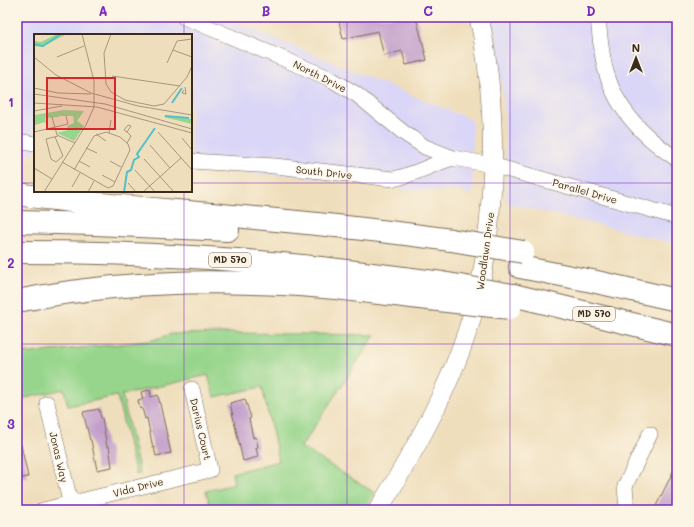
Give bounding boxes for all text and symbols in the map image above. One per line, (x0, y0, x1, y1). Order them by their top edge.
text: A (98, 2, 108, 19)
text: B (262, 2, 271, 19)
text: C (423, 2, 433, 19)
text: D (586, 2, 596, 19)
inset map (34, 34, 192, 192)
north arrow (616, 38, 656, 78)
text: N (632, 40, 640, 55)
street label: North Drive (291, 57, 349, 95)
text: 1 (8, 93, 14, 110)
street label: South Drive (295, 162, 353, 182)
street label: Parallel Drive (551, 175, 619, 207)
street label: Woodlawn Drive (473, 211, 497, 291)
road number: MD 570 (209, 253, 251, 267)
text: 2 (7, 254, 15, 271)
road number: MD 570 (573, 307, 615, 321)
street label: Darius Court (187, 397, 215, 461)
text: 3 (7, 415, 15, 432)
street label: Jonas Way (46, 430, 72, 484)
street label: Vida Drive (111, 474, 165, 500)

